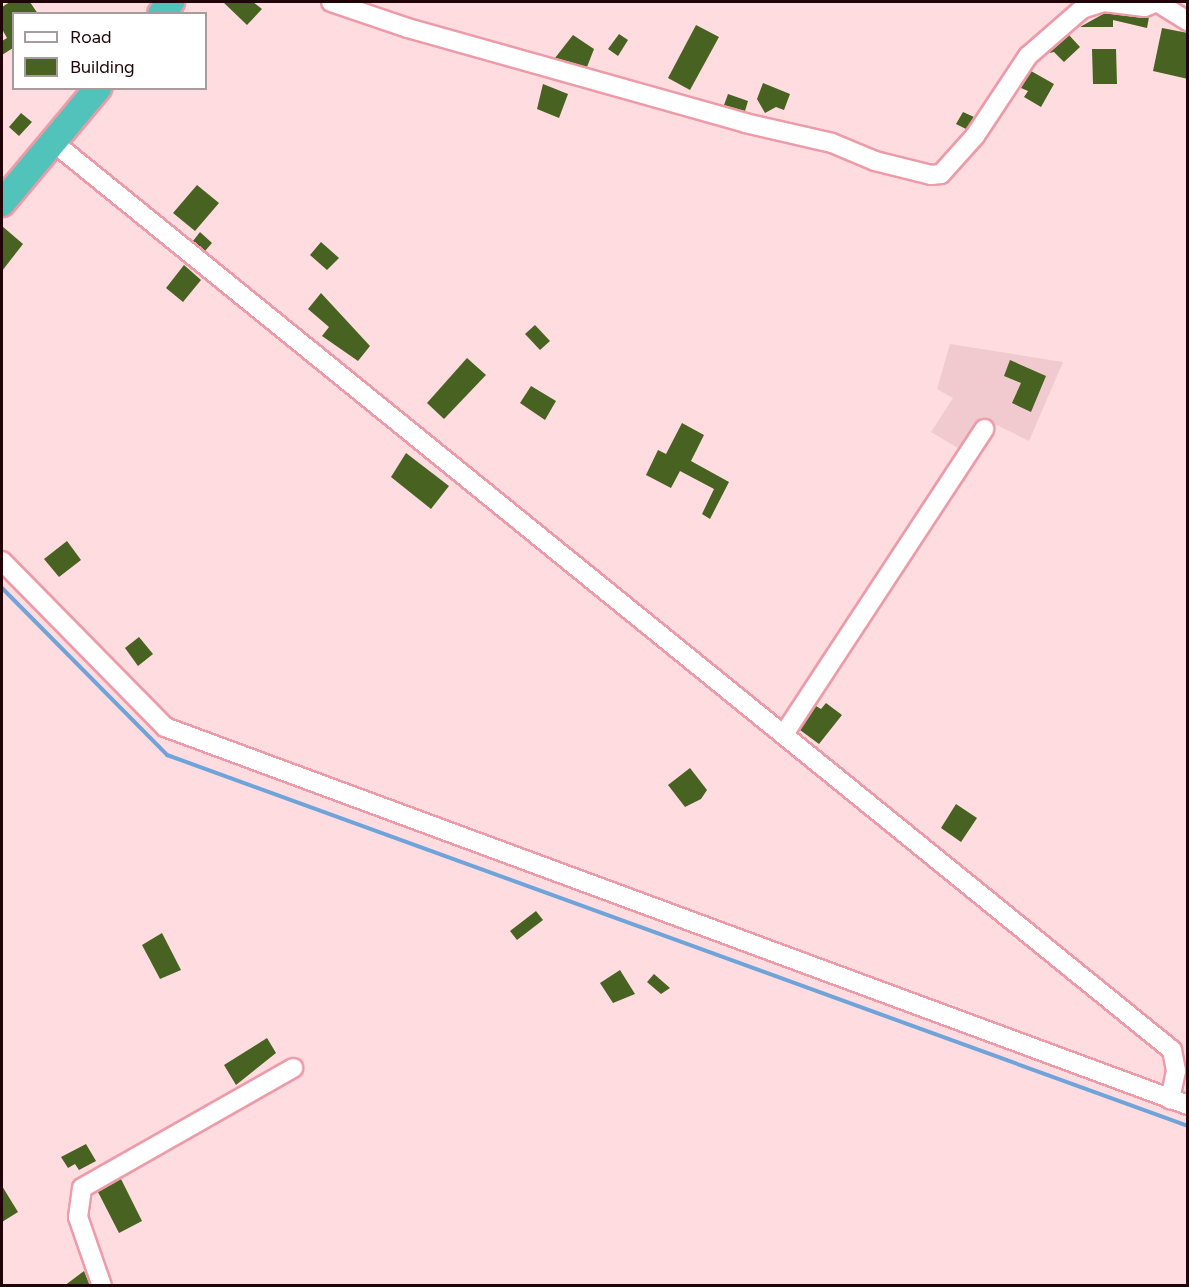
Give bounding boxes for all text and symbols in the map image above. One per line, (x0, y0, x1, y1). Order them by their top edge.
legend (12, 12, 207, 90)
text: Road (70, 26, 111, 48)
text: Building (70, 56, 135, 78)

